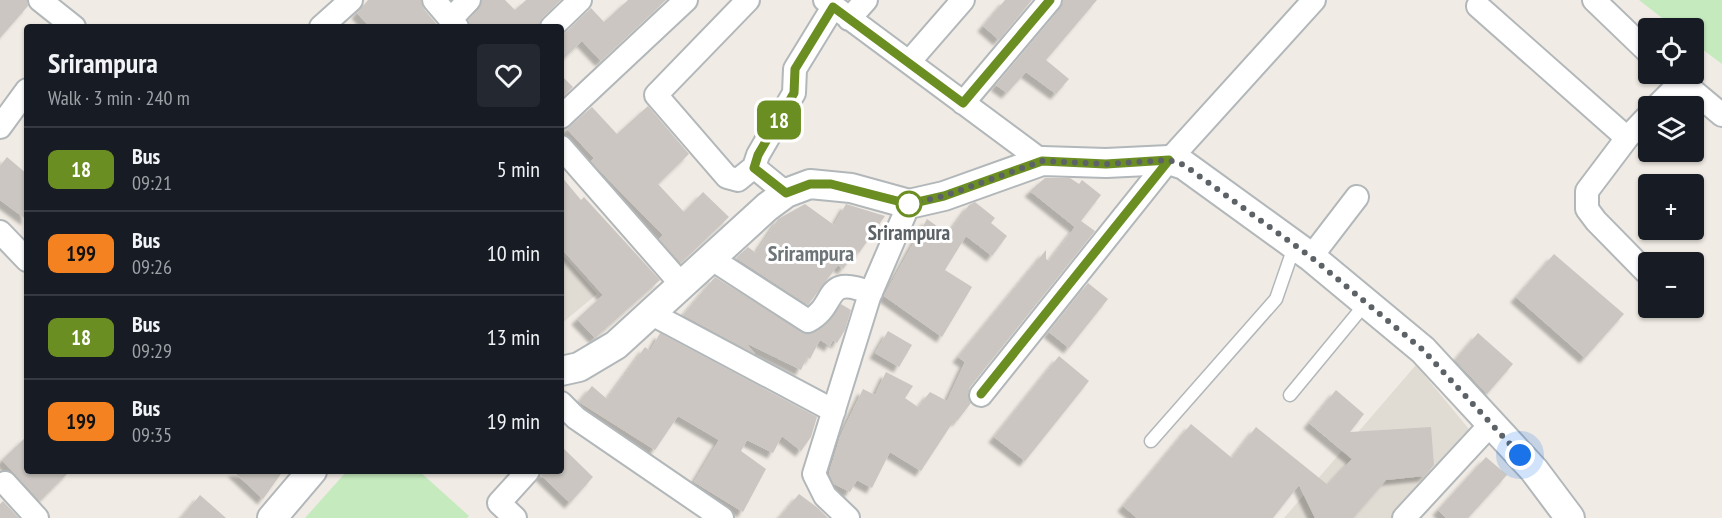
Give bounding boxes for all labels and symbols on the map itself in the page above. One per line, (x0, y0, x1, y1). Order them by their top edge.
line badge: 18 (752, 100, 806, 140)
marker: Srirampura (896, 191, 922, 217)
place label: Srirampura (868, 219, 951, 246)
district label: Srirampura (768, 239, 854, 267)
your location (1505, 440, 1535, 470)

